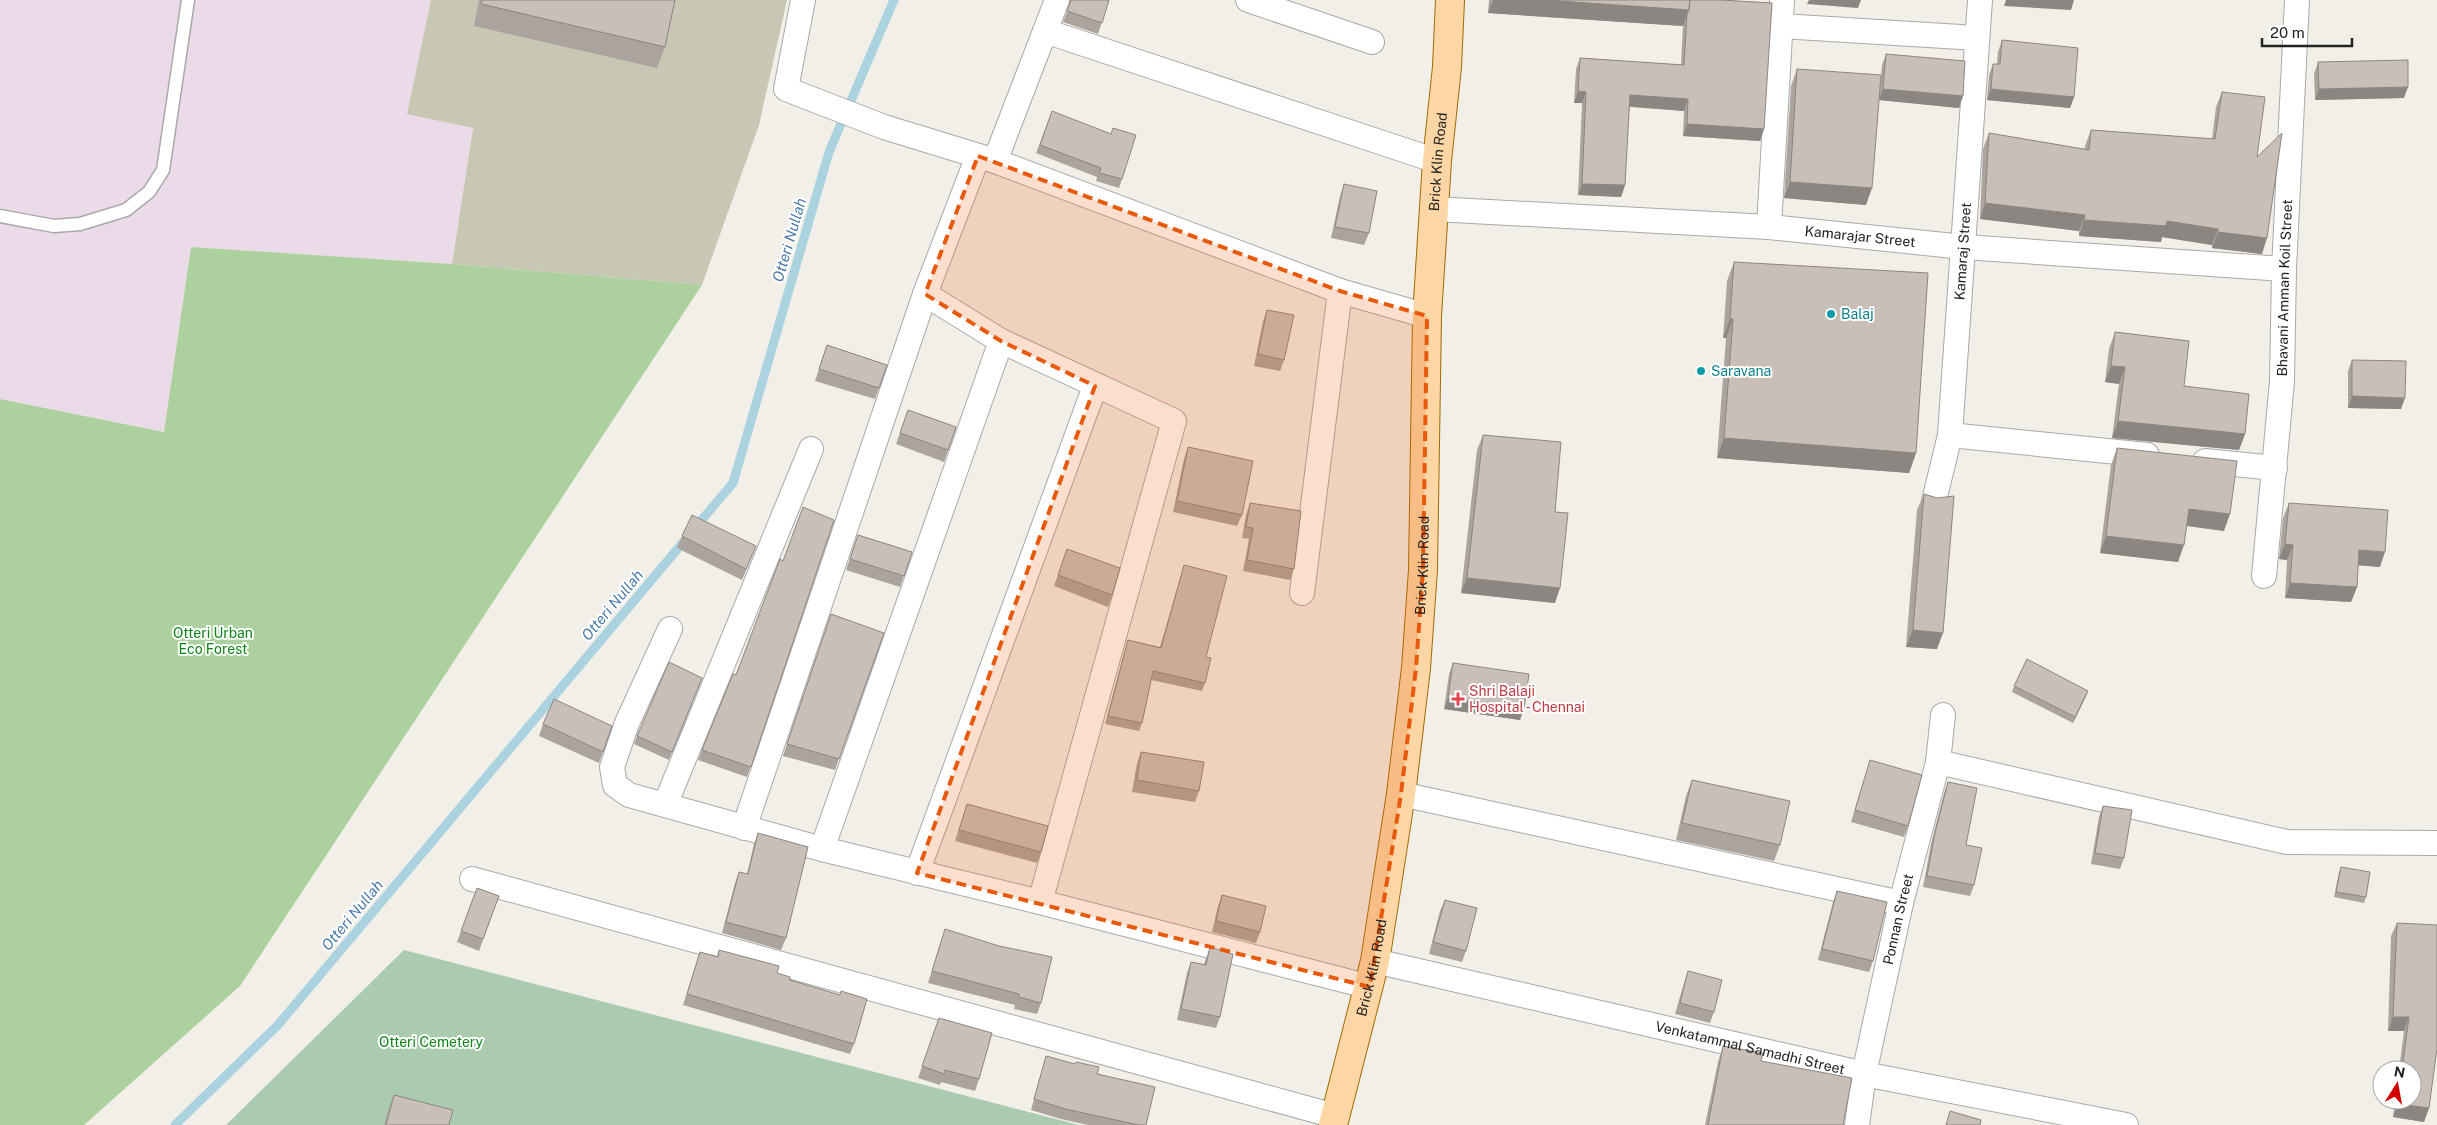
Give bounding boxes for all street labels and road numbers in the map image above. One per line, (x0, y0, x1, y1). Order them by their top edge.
street label: Brick Klin Road (1426, 112, 1450, 212)
street label: Bhavani Amman Koil Street (2274, 199, 2295, 377)
street label: Kamaraj Street (1951, 202, 1974, 301)
street label: Kamarajar Street (1804, 223, 1916, 250)
street label: Brick Klin Road (1412, 516, 1432, 615)
street label: Ponnan Street (1880, 872, 1916, 966)
street label: Brick Klin Road (1353, 918, 1389, 1018)
street label: Venkatammal Samadhi Street (1654, 1018, 1846, 1077)

